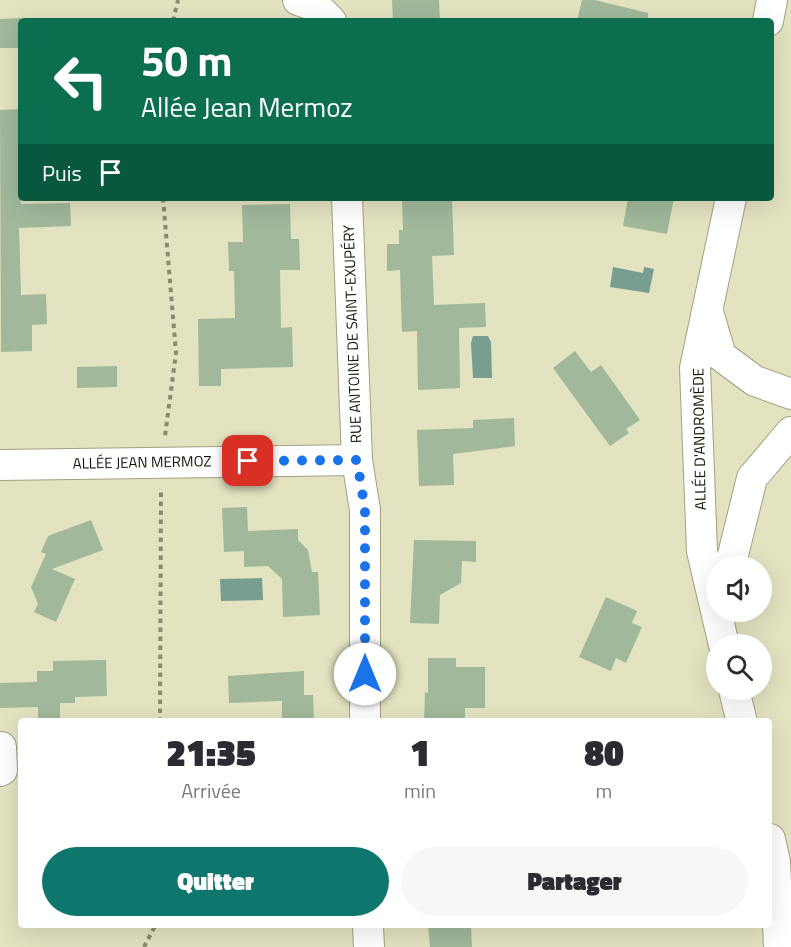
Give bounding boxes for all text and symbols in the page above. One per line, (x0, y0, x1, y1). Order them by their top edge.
text: 50 m (141, 28, 233, 92)
icon: left (42, 42, 120, 120)
text: Allée Jean Mermoz (141, 86, 353, 127)
text: Puis (42, 156, 82, 190)
icon: arrive (94, 156, 127, 189)
street label: RUE ANTOINE DE SAINT-EXUPÉRY (337, 224, 367, 444)
street label: ALLÉE D'ANDROMÈDE (686, 368, 712, 510)
pin (222, 435, 273, 486)
icon: arrive (231, 444, 264, 477)
street label: ALLÉE JEAN MERMOZ (72, 449, 212, 475)
map controls (706, 556, 772, 700)
button: sound (706, 556, 772, 622)
button: search (706, 634, 772, 700)
position arrow (333, 642, 397, 706)
text: 21:35 (166, 725, 256, 780)
text: 1 (410, 725, 430, 780)
text: 80 (584, 725, 624, 780)
text: Arrivée (181, 775, 241, 806)
text: min (404, 775, 436, 806)
text: m (596, 775, 612, 806)
button: Quitter (42, 847, 389, 916)
button: Partager (401, 847, 748, 916)

